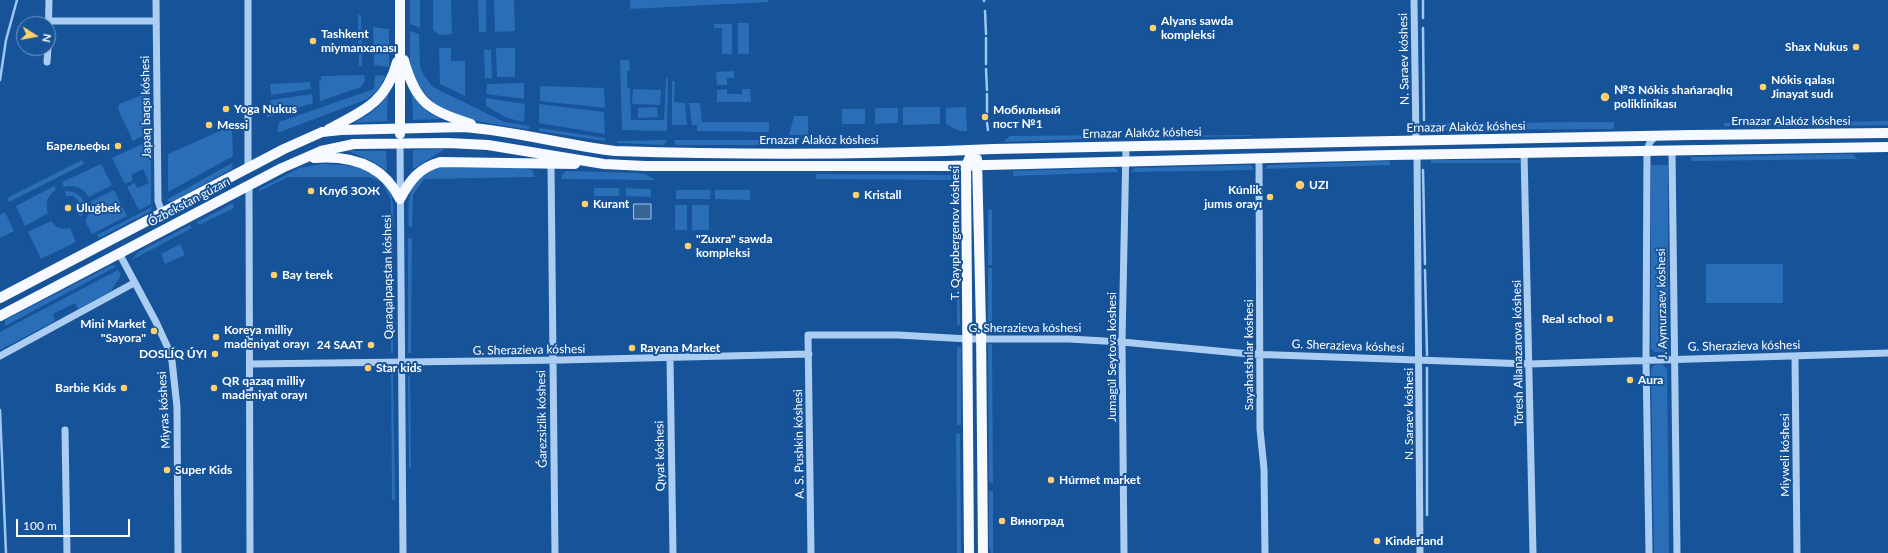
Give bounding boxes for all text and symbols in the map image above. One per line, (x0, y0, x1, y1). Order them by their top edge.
street label: N. Saraev kóshesi (1396, 13, 1412, 105)
place label: Alyans sawda kompleksi (1161, 14, 1233, 42)
north arrow (16, 16, 56, 56)
marker: Alyans sawda kompleksi (1148, 23, 1158, 33)
place label: Tashkent miymanxanası (321, 27, 397, 55)
text: N (40, 33, 54, 44)
marker: Tashkent miymanxanası (308, 36, 318, 46)
place label: Shax Nukus (1785, 40, 1848, 54)
marker: Shax Nukus (1851, 42, 1861, 52)
street label: Japaq baqsı kóshesi (138, 56, 154, 158)
place label: Nókis qalası Jinayat sudı (1771, 73, 1835, 101)
marker: Nókis qalası Jinayat sudı (1758, 82, 1768, 92)
place label: №3 Nókis shańaraqlıq poliklinikası (1614, 83, 1733, 111)
marker: №3 Nókis shańaraqlıq poliklinikası (1599, 91, 1611, 103)
place label: Yoga Nukus (234, 102, 297, 116)
place label: Мобильный пост №1 (993, 103, 1061, 131)
marker: Yoga Nukus (221, 104, 231, 114)
marker: Мобильный пост №1 (980, 112, 990, 122)
street label: Ernazar Alakóz kóshesi (1731, 114, 1851, 128)
place label: Messi (217, 118, 248, 132)
street label: Ernazar Alakóz kóshesi (1406, 119, 1526, 135)
marker: Messi (204, 120, 214, 130)
street label: Ernazar Alakóz kóshesi (1082, 125, 1202, 141)
street label: Ernazar Alakóz kóshesi (759, 133, 879, 147)
place label: Барельефы (46, 139, 110, 153)
marker: Барельефы (113, 141, 123, 151)
street label: T. Qayıpbergenov kóshesi (948, 166, 962, 300)
street label: Ózbekstan gúzarı (146, 174, 232, 230)
place label: UZI (1309, 178, 1329, 192)
marker: UZI (1294, 179, 1306, 191)
place label: Kúnlik jumıs orayı (1204, 183, 1262, 211)
place label: Клуб ЗОЖ (319, 184, 380, 198)
marker: Клуб ЗОЖ (306, 186, 316, 196)
place label: Kristall (864, 188, 902, 202)
marker: Kristall (851, 190, 861, 200)
marker: Kúnlik jumıs orayı (1265, 192, 1275, 202)
place label: Kurant (593, 197, 629, 211)
marker: Kurant (580, 199, 590, 209)
place label: Uluǵbek (76, 201, 121, 215)
marker: Uluǵbek (63, 203, 73, 213)
street label: Qaraqalpaqstan kóshesi (380, 215, 396, 339)
place label: "Zuxra" sawda kompleksi (696, 232, 773, 260)
marker: "Zuxra" sawda kompleksi (683, 241, 693, 251)
street label: J. Aymurzaev kóshesi (1654, 248, 1670, 360)
place label: Bay terek (282, 268, 333, 282)
marker: Bay terek (269, 270, 279, 280)
street label: Tóresh Allanazarova kóshesi (1510, 280, 1526, 426)
street label: Jumagúl Seytova kóshesi (1105, 292, 1119, 422)
street label: Sayahatshılar kóshesi (1242, 299, 1256, 411)
place label: Real school (1542, 312, 1602, 326)
marker: Real school (1605, 314, 1615, 324)
place label: Mini Market "Sayora" (80, 317, 146, 345)
street label: G. Sherazieva kóshesi (969, 321, 1081, 335)
place label: Koreya milliy madeniyat orayı (224, 323, 309, 351)
marker: Mini Market "Sayora" (149, 326, 159, 336)
marker: Koreya milliy madeniyat orayı (211, 332, 221, 342)
street label: G. Sherazieva kóshesi (1291, 337, 1405, 355)
place label: 24 SAAT (317, 338, 363, 352)
street label: G. Sherazieva kóshesi (1687, 338, 1801, 354)
marker: 24 SAAT (366, 340, 376, 350)
place label: Rayana Market (640, 341, 720, 355)
street label: G. Sherazieva kóshesi (472, 342, 586, 358)
marker: Rayana Market (627, 343, 637, 353)
place label: DOSLÍQ ÚYI (139, 347, 207, 361)
marker: DOSLÍQ ÚYI (210, 349, 220, 359)
place label: Star kids (376, 361, 422, 375)
marker: Star kids (363, 363, 373, 373)
street label: N. Saraev kóshesi (1402, 368, 1416, 460)
street label: Ǵarezsizlik kóshesi (534, 370, 550, 468)
street label: Miyras kóshesi (155, 371, 173, 449)
place label: Aura (1638, 373, 1663, 387)
place label: QR qazaq milliy madeniyat orayı (222, 374, 307, 402)
marker: Aura (1625, 375, 1635, 385)
place label: Barbie Kids (55, 381, 116, 395)
marker: Barbie Kids (119, 383, 129, 393)
marker: QR qazaq milliy madeniyat orayı (209, 383, 219, 393)
street label: A. S. Pushkin kóshesi (791, 389, 807, 499)
street label: Miyweli kóshesi (1778, 413, 1792, 497)
street label: Qıyat kóshesi (652, 421, 668, 491)
place label: Super Kids (175, 463, 232, 477)
marker: Super Kids (162, 465, 172, 475)
place label: Húrmet market (1059, 473, 1141, 487)
marker: Húrmet market (1046, 475, 1056, 485)
scale bar (18, 511, 132, 537)
place label: Виноград (1010, 514, 1064, 528)
marker: Виноград (997, 516, 1007, 526)
text: 100 m (23, 518, 57, 533)
place label: Kinderland (1385, 534, 1443, 548)
marker: Kinderland (1372, 536, 1382, 546)

